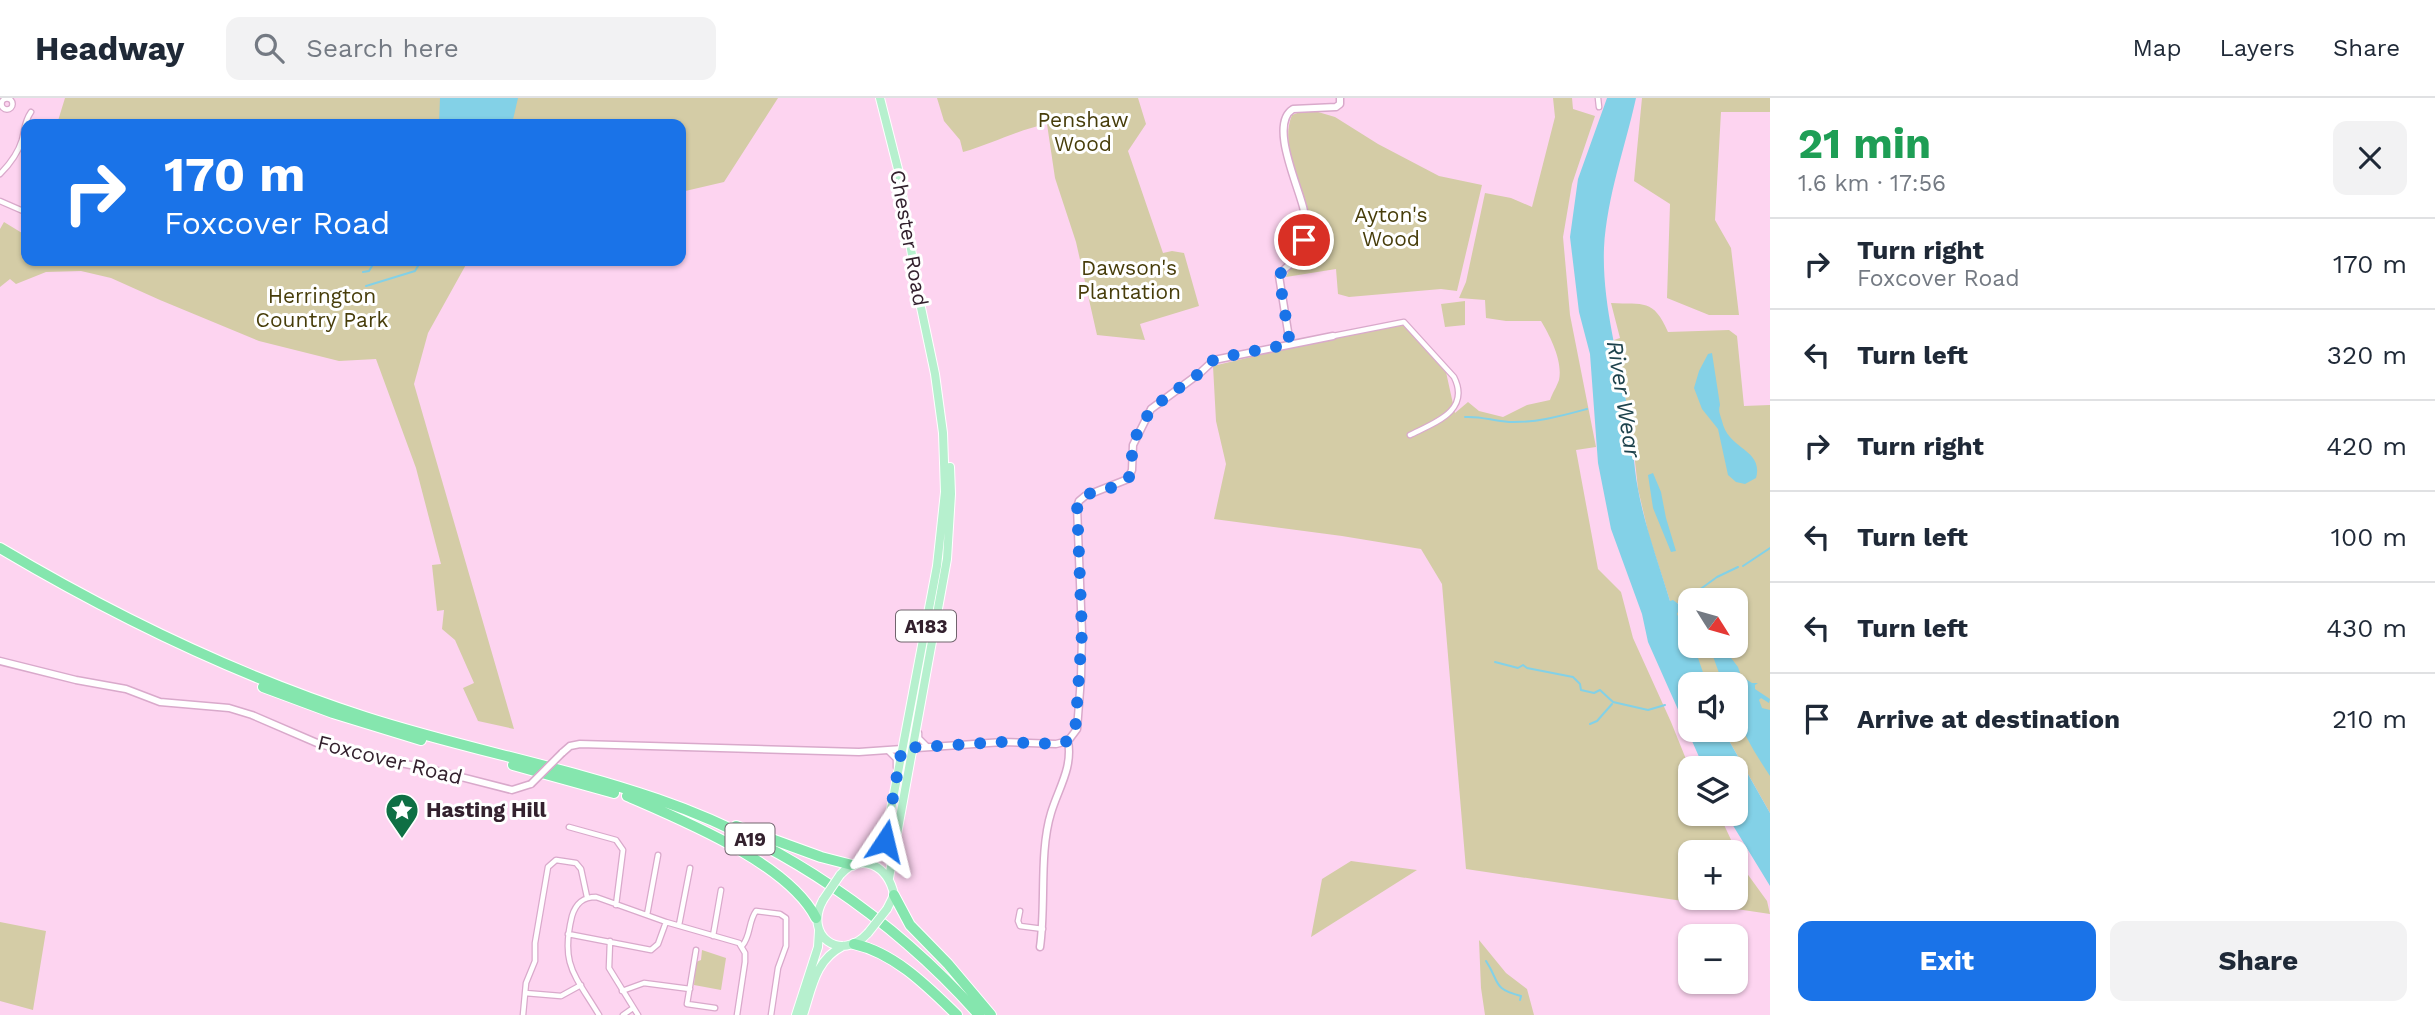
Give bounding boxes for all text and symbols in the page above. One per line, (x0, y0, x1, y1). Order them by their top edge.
search box (226, 17, 716, 80)
text: Headway (35, 29, 184, 68)
icon: search (250, 29, 288, 67)
text: Search here (306, 33, 459, 63)
text: Map (2133, 34, 2181, 62)
text: Layers (2219, 34, 2295, 62)
text: Share (2333, 34, 2400, 62)
park label: Penshaw Wood (1037, 107, 1129, 156)
text: 21 min (1798, 119, 1931, 168)
button: close (2333, 121, 2407, 195)
text: 170 m (164, 145, 305, 203)
icon: right (49, 147, 140, 238)
street label: Chester Road (885, 168, 934, 308)
text: 1.6 km · 17:56 (1798, 170, 1946, 197)
park label: Ayton's Wood (1354, 202, 1428, 251)
text: Foxcover Road (164, 204, 390, 242)
pin (1274, 210, 1334, 270)
icon: arrive (1285, 221, 1323, 259)
text: Turn right (1857, 235, 1984, 265)
icon: right (1798, 245, 1836, 283)
text: 170 m (2333, 249, 2407, 279)
park label: Dawson's Plantation (1077, 255, 1181, 304)
text: Foxcover Road (1857, 265, 2020, 292)
park label: Herrington Country Park (256, 283, 389, 332)
icon: left (1798, 336, 1836, 374)
water label: River Wear (1601, 339, 1646, 461)
text: Turn left (1857, 340, 1968, 370)
text: 320 m (2327, 340, 2407, 370)
icon: right (1798, 427, 1836, 465)
text: Turn right (1857, 431, 1984, 461)
text: 420 m (2326, 431, 2407, 461)
icon: left (1798, 518, 1836, 556)
text: Turn left (1857, 522, 1968, 552)
text: 100 m (2331, 522, 2407, 552)
north arrow (1678, 588, 1748, 658)
map controls (1678, 588, 1748, 994)
icon: left (1798, 609, 1836, 647)
road number: A183 (896, 610, 956, 642)
text: Turn left (1857, 613, 1968, 643)
text: 430 m (2326, 613, 2407, 643)
button: sound (1678, 672, 1748, 742)
icon: arrive (1798, 700, 1836, 738)
text: Arrive at destination (1857, 704, 2120, 734)
text: 210 m (2332, 704, 2407, 734)
street label: Foxcover Road (315, 729, 465, 790)
button: layers (1678, 756, 1748, 826)
place icon: Hasting Hill (383, 791, 421, 840)
place label: Hasting Hill (426, 797, 547, 822)
position arrow (848, 804, 922, 878)
road number: A19 (726, 824, 774, 854)
button: + (1678, 840, 1748, 910)
button: Exit (1798, 921, 2096, 1001)
button: Share (2110, 921, 2407, 1001)
button: − (1678, 924, 1748, 994)

